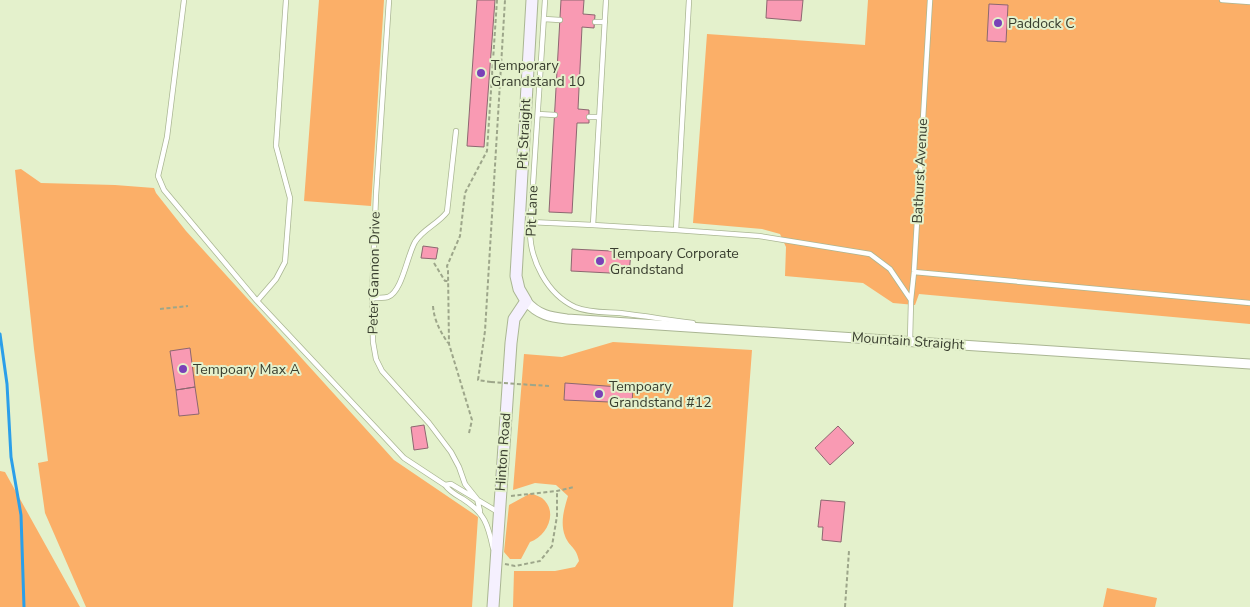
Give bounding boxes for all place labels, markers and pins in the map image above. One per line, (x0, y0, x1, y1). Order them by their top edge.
place label: Paddock C (1008, 14, 1075, 33)
marker: Paddock C (992, 17, 1004, 29)
place label: Temporary Grandstand 10 (491, 56, 585, 91)
marker: Temporary Grandstand 10 (475, 67, 487, 79)
place label: Tempoary Corporate Grandstand (610, 244, 739, 279)
marker: Tempoary Corporate Grandstand (594, 255, 606, 267)
place label: Tempoary Max A (193, 360, 300, 379)
marker: Tempoary Max A (177, 363, 189, 375)
place label: Tempoary Grandstand #12 (609, 377, 712, 412)
marker: Tempoary Grandstand #12 (593, 388, 605, 400)

